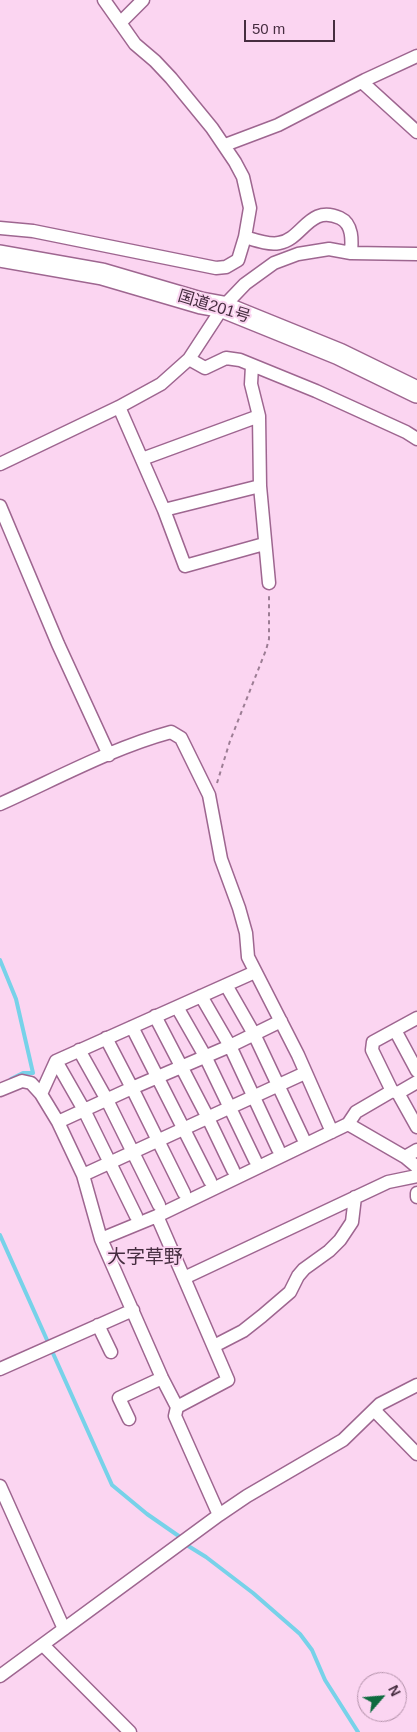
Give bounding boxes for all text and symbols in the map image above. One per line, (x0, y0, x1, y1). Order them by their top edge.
scale bar (247, 10, 338, 42)
text: 50 m (252, 20, 285, 37)
street label: 国道201号 (175, 287, 253, 327)
district label: 大字草野 (107, 1247, 183, 1269)
north arrow (357, 1672, 407, 1722)
text: N (385, 1683, 404, 1699)

